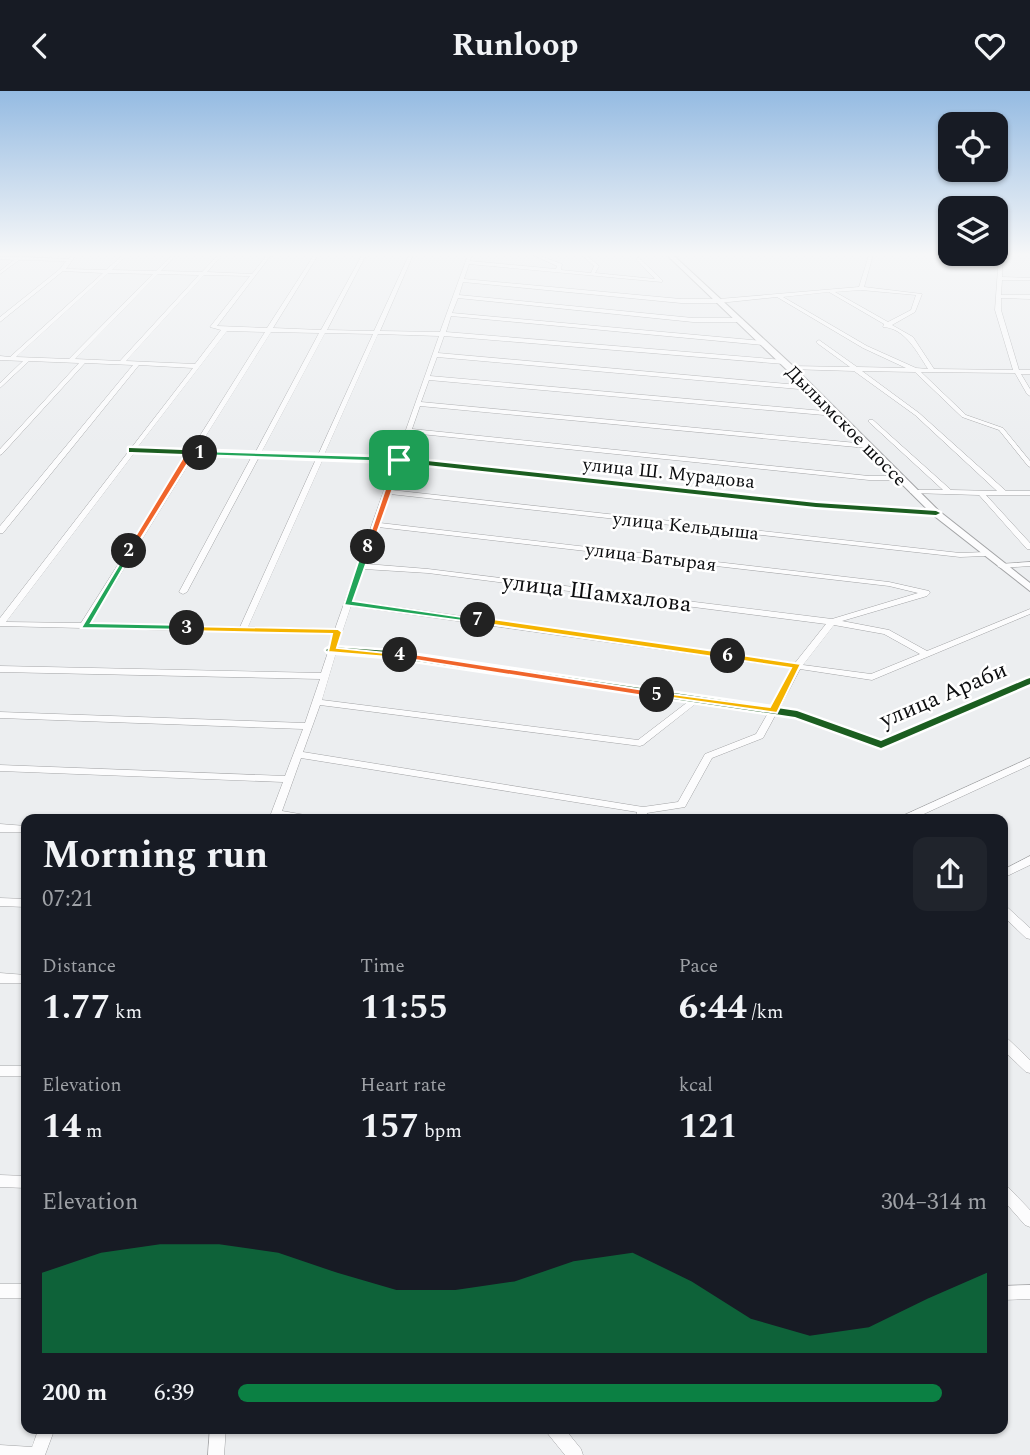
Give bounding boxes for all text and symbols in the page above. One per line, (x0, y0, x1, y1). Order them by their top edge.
text: Runloop (452, 21, 578, 70)
icon: back (21, 27, 59, 65)
icon: heart (971, 27, 1009, 65)
map controls (938, 112, 1008, 266)
button: locate (938, 112, 1008, 182)
button: layers (938, 196, 1008, 266)
street label: Дылымское шоссе (778, 359, 913, 494)
pin (369, 430, 429, 490)
pin: 1 (182, 435, 218, 471)
text: 1 (194, 438, 205, 467)
icon: arrive (380, 441, 418, 479)
street label: улица Ш. Мурадова (580, 450, 757, 497)
street label: улица Кельдыша (610, 504, 761, 549)
pin: 8 (350, 529, 386, 565)
text: 8 (362, 532, 373, 561)
pin: 2 (111, 533, 146, 568)
street label: улица Батырая (583, 535, 718, 580)
text: 2 (123, 536, 134, 565)
street label: улица Шамхалова (499, 564, 693, 622)
pin: 7 (461, 603, 496, 637)
text: 7 (472, 605, 483, 634)
pin: 3 (170, 611, 204, 645)
text: 3 (181, 613, 192, 642)
pin: 4 (382, 637, 418, 673)
pin: 6 (710, 639, 746, 673)
text: 4 (394, 640, 405, 669)
text: 6 (722, 641, 733, 670)
street label: улица Араби (873, 653, 1013, 738)
pin: 5 (640, 677, 674, 713)
text: 5 (651, 680, 662, 709)
text: Morning run (42, 827, 268, 885)
button: share (913, 837, 987, 911)
text: 07:21 (42, 882, 94, 917)
text: Distance (42, 952, 116, 981)
text: Time (360, 952, 405, 981)
text: Pace (679, 952, 718, 981)
text: 1.77 (42, 981, 110, 1034)
text: 11:55 (360, 981, 448, 1034)
text: 6:44 (679, 981, 747, 1034)
text: km (110, 998, 142, 1027)
text: /km (747, 998, 783, 1027)
text: Elevation (42, 1071, 122, 1100)
text: Heart rate (360, 1071, 446, 1100)
text: kcal (679, 1071, 713, 1100)
text: 14 (42, 1100, 81, 1153)
text: 157 (360, 1100, 419, 1153)
text: 121 (679, 1100, 738, 1153)
text: m (81, 1117, 102, 1146)
text: bpm (419, 1117, 462, 1146)
text: Elevation (42, 1185, 138, 1220)
text: 304–314 m (881, 1185, 987, 1220)
text: 200 m (42, 1376, 107, 1411)
text: 6:39 (154, 1376, 194, 1411)

